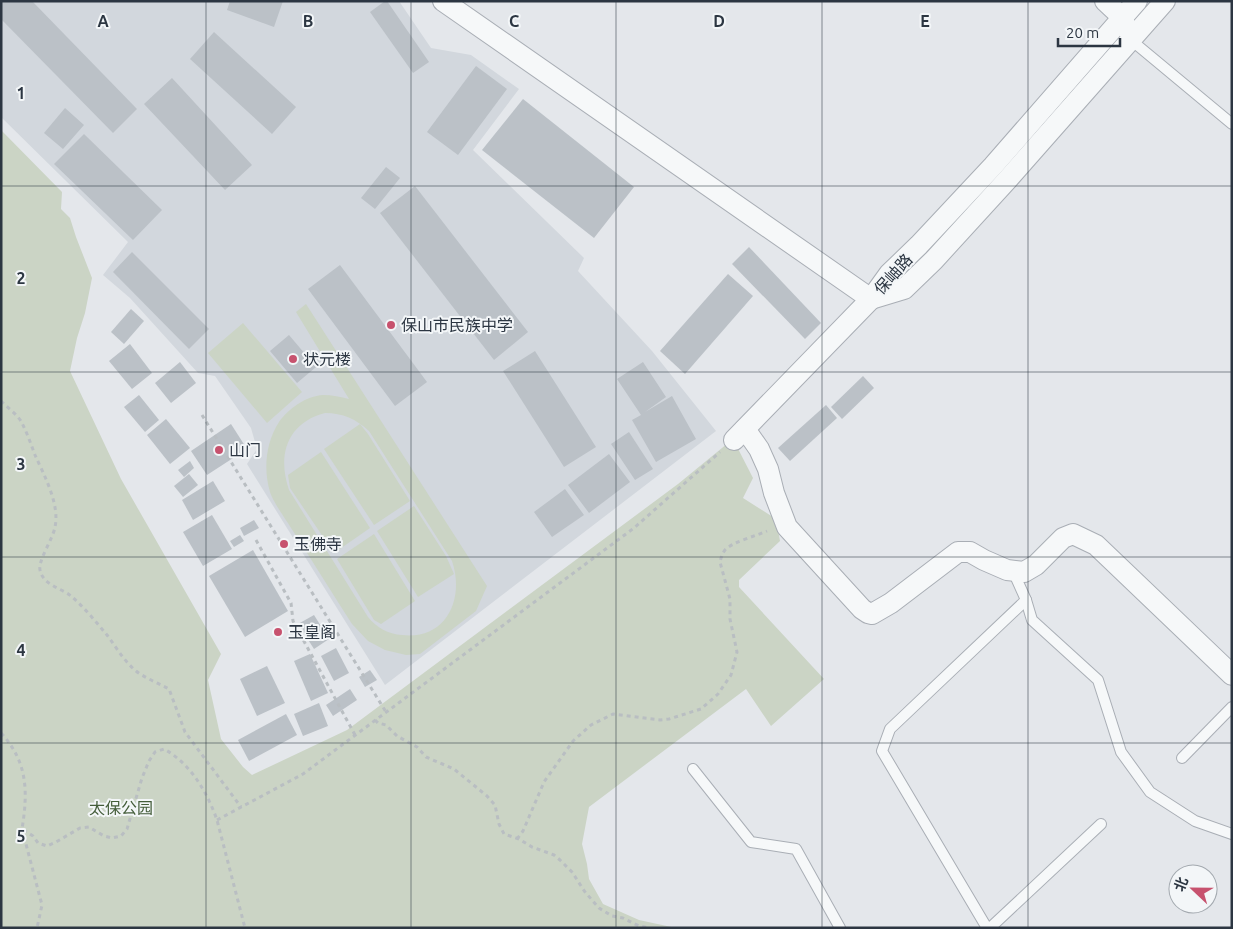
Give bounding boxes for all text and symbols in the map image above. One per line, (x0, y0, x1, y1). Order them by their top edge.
text: A (97, 12, 109, 30)
text: B (303, 12, 313, 30)
text: C (509, 12, 519, 30)
text: D (713, 12, 725, 30)
text: E (920, 12, 930, 30)
scale bar (1058, 15, 1120, 47)
text: 20 m (1066, 24, 1099, 41)
text: 1 (16, 84, 26, 102)
street label: 保岫路 (870, 250, 916, 298)
text: 2 (16, 269, 26, 287)
place label: 保山市民族中学 (401, 316, 513, 334)
marker: 保山市民族中学 (385, 319, 397, 331)
place label: 状元楼 (303, 350, 351, 368)
marker: 状元楼 (287, 353, 299, 365)
place label: 山门 (229, 441, 261, 459)
marker: 山门 (213, 444, 225, 456)
text: 3 (16, 455, 26, 473)
place label: 玉佛寺 (294, 535, 342, 553)
marker: 玉佛寺 (278, 538, 290, 550)
place label: 玉皇阁 (288, 623, 336, 641)
marker: 玉皇阁 (272, 626, 284, 638)
text: 4 (16, 641, 26, 659)
park label: 太保公园 (89, 799, 153, 817)
text: 5 (16, 827, 26, 845)
north arrow (1168, 864, 1218, 914)
text: 北 (1171, 875, 1191, 894)

